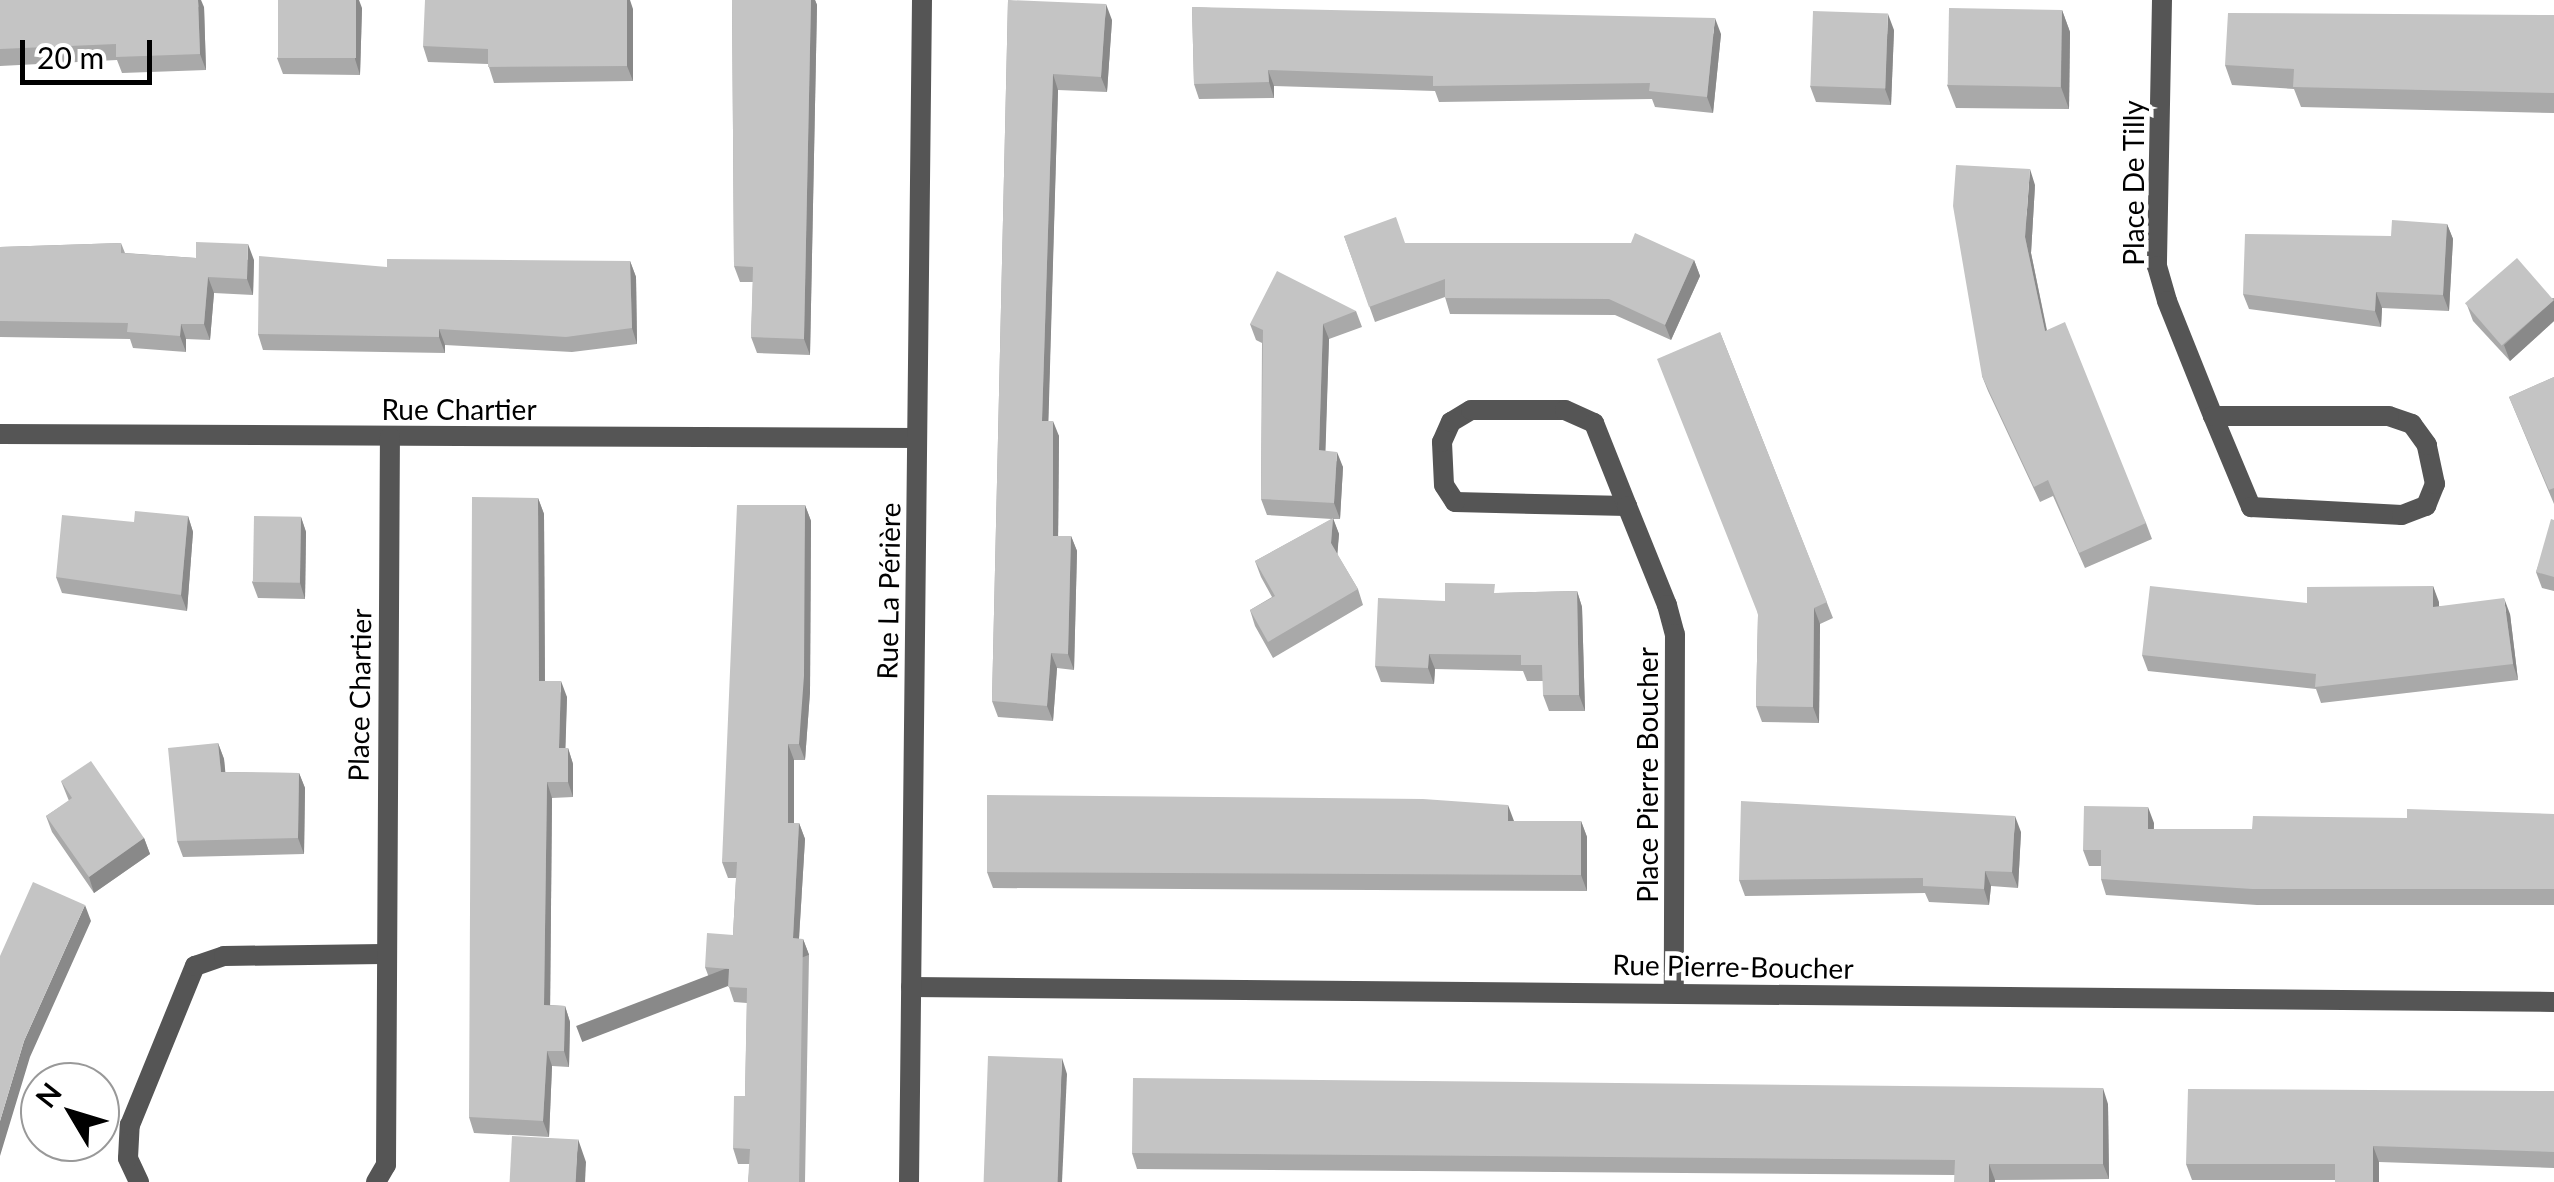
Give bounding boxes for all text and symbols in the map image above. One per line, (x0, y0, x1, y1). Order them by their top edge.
scale bar (25, 20, 158, 82)
text: 20 m (37, 39, 104, 75)
street label: Place De Tilly (2116, 100, 2150, 266)
street label: Rue Chartier (381, 392, 537, 426)
street label: Rue La Périère (870, 502, 906, 680)
street label: Place Chartier (341, 608, 377, 782)
street label: Place Pierre Boucher (1630, 647, 1664, 903)
street label: Rue Pierre-Boucher (1612, 947, 1854, 985)
north arrow (20, 1062, 120, 1162)
text: N (28, 1076, 68, 1114)

